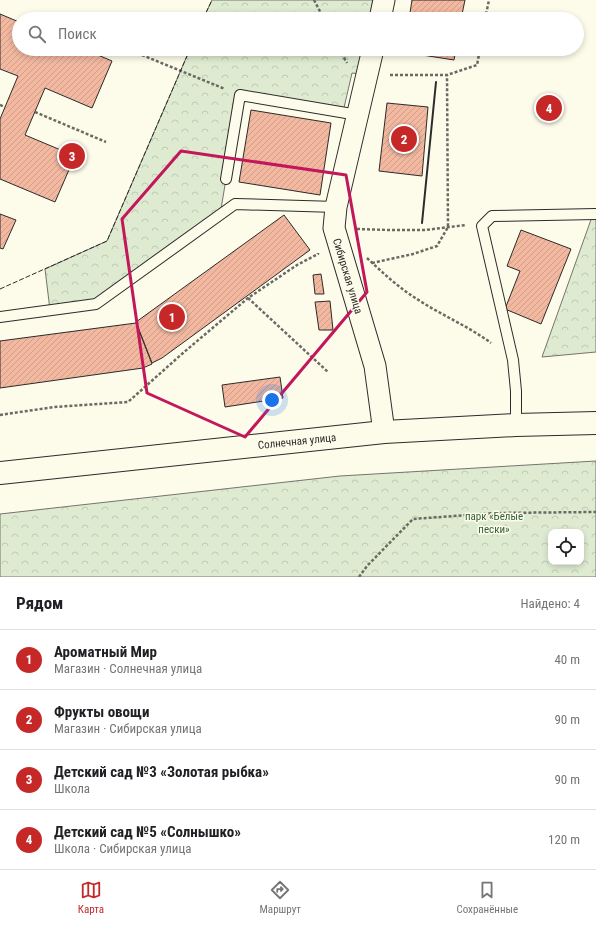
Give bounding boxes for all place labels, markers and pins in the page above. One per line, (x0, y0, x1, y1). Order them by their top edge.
pin: 4 (536, 93, 562, 123)
pin: 2 (391, 124, 417, 154)
pin: 3 (59, 141, 85, 171)
pin: 1 (159, 302, 185, 332)

